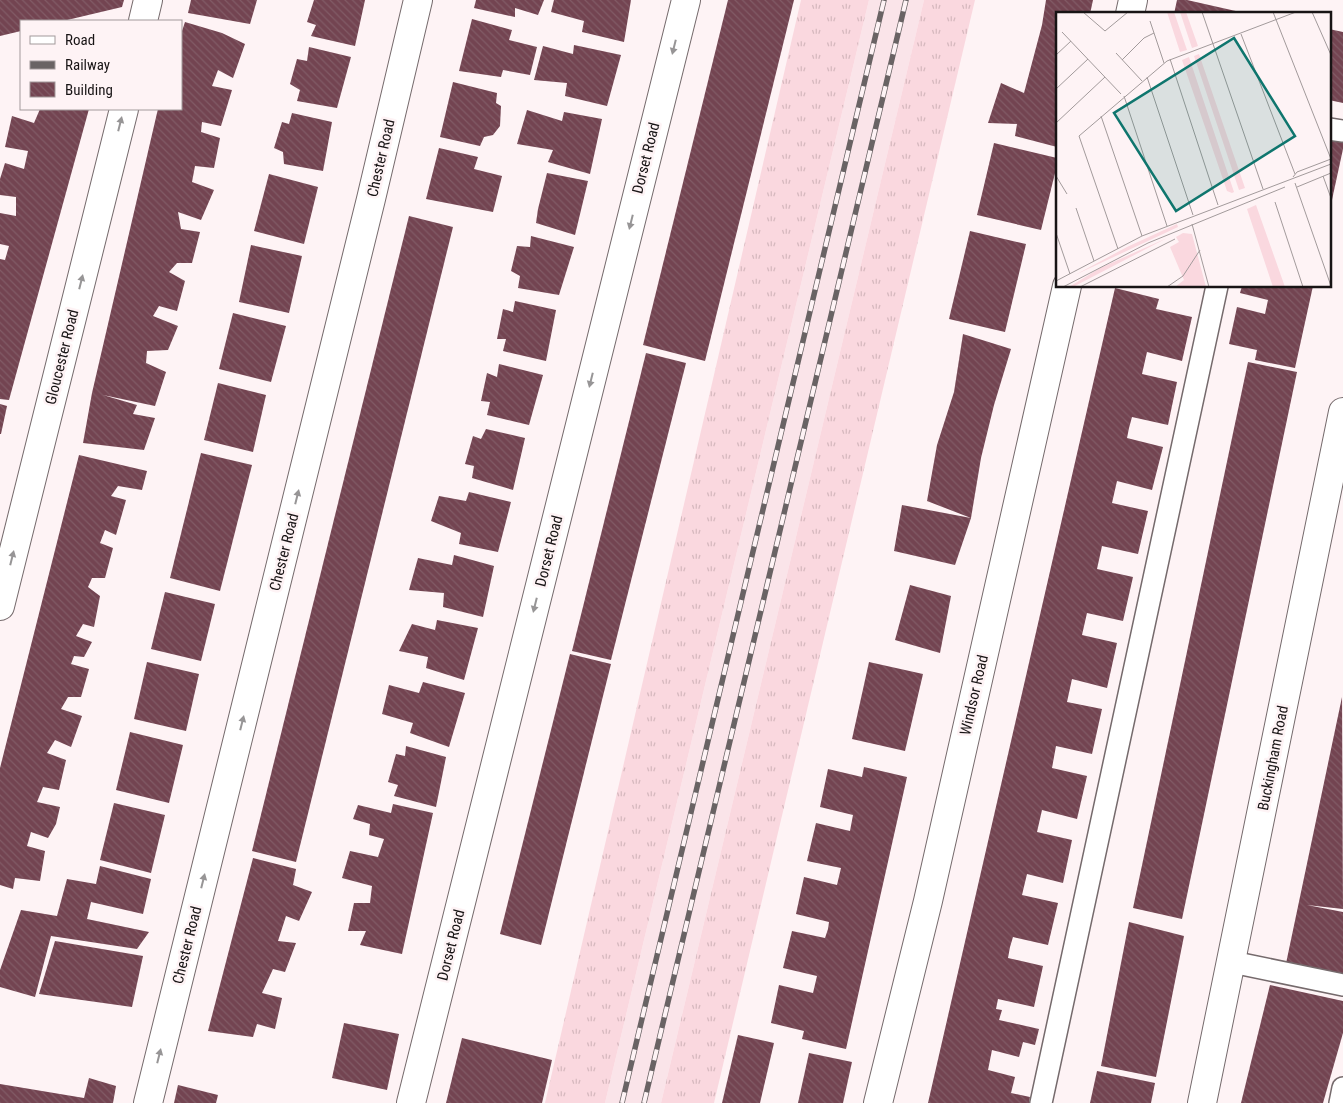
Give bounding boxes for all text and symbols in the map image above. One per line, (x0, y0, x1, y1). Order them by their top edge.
inset map (1056, 12, 1330, 288)
legend (20, 20, 182, 110)
text: Road (65, 31, 95, 49)
one-way arrow (670, 40, 678, 55)
text: Railway (65, 56, 110, 74)
text: Building (65, 81, 113, 99)
one-way arrow (116, 117, 124, 132)
street label: Chester Road (363, 117, 399, 199)
street label: Dorset Road (628, 121, 664, 195)
one-way arrow (627, 214, 635, 229)
one-way arrow (77, 274, 85, 289)
street label: Gloucester Road (41, 308, 83, 406)
one-way arrow (587, 372, 595, 387)
one-way arrow (293, 490, 301, 505)
street label: Chester Road (266, 511, 302, 593)
street label: Dorset Road (531, 514, 567, 588)
one-way arrow (8, 551, 16, 566)
one-way arrow (531, 598, 539, 613)
street label: Windsor Road (956, 653, 992, 737)
street label: Buckingham Road (1254, 704, 1292, 812)
one-way arrow (238, 716, 246, 731)
one-way arrow (199, 873, 207, 888)
street label: Chester Road (169, 904, 205, 986)
street label: Dorset Road (433, 908, 469, 982)
one-way arrow (156, 1048, 164, 1063)

